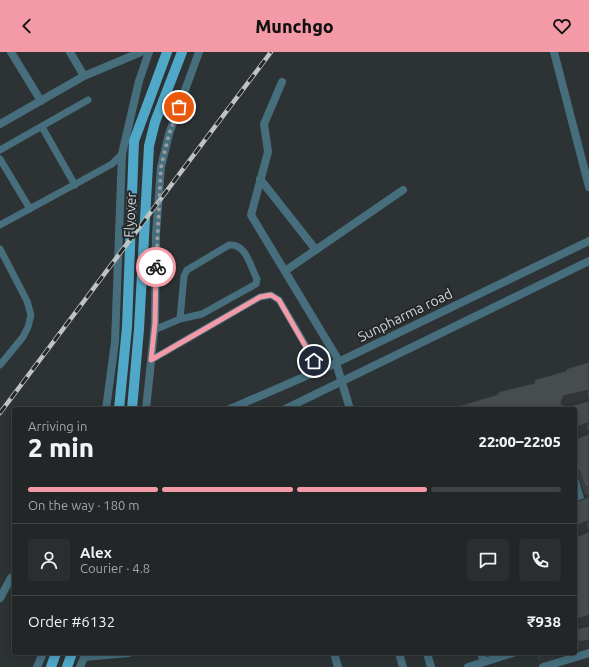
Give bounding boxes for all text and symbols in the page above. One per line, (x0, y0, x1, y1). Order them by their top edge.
icon: back (16, 15, 38, 37)
icon: heart (551, 15, 573, 37)
text: Munchgo (255, 16, 334, 36)
pin (162, 90, 196, 124)
icon: bag (168, 96, 190, 118)
street label: Flyover (121, 191, 139, 238)
courier (136, 247, 176, 287)
icon: bike (145, 256, 167, 278)
street label: Sunpharma road (355, 285, 455, 345)
pin (297, 344, 331, 378)
icon: home (303, 350, 325, 372)
text: Arriving in (28, 419, 87, 433)
text: 2 min (28, 433, 94, 462)
text: 22:00–22:05 (478, 433, 561, 450)
text: On the way · 180 m (28, 498, 140, 512)
button: person (28, 539, 70, 581)
button: chat (467, 539, 509, 581)
button: phone (519, 539, 561, 581)
text: Alex (80, 544, 112, 561)
text: Courier · 4.8 (80, 561, 150, 575)
text: Order #6132 (28, 613, 115, 630)
text: ₹938 (527, 613, 561, 630)

